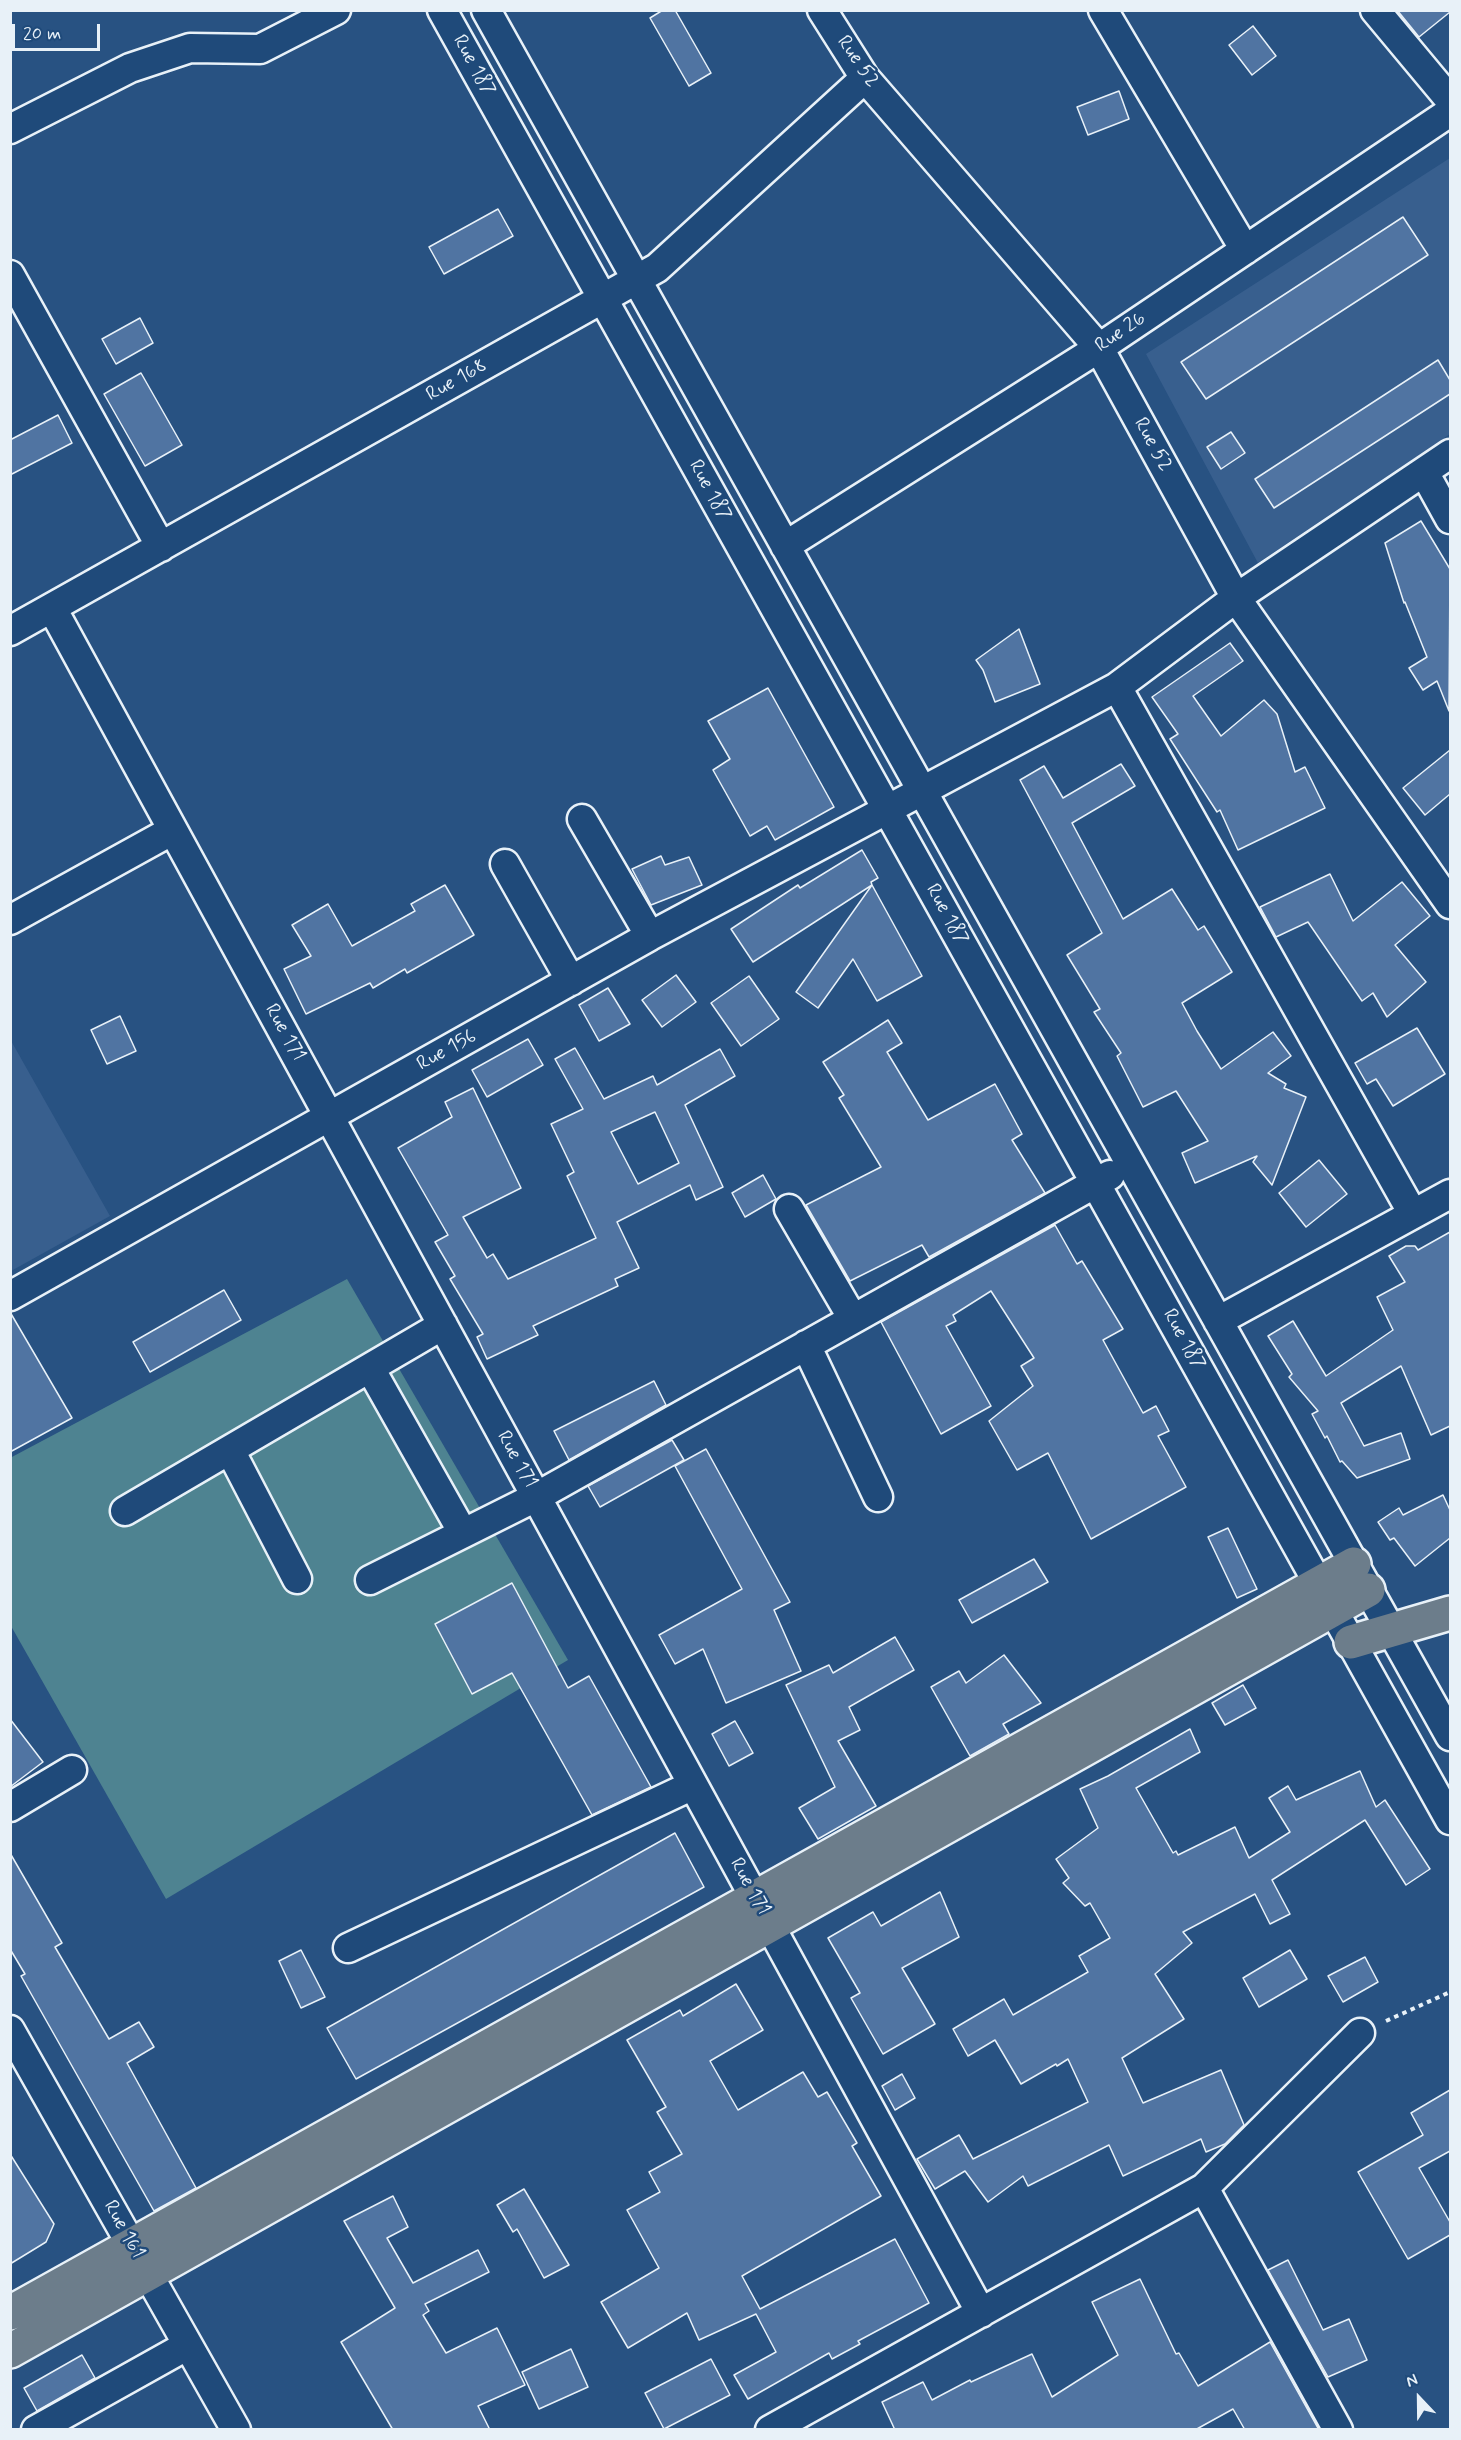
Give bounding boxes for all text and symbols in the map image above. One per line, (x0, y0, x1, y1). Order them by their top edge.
scale bar (15, 12, 104, 50)
text: 20 m (23, 22, 61, 46)
street label: Rue 187 (446, 31, 500, 101)
street label: Rue 52 (831, 32, 883, 92)
street label: Rue 26 (1091, 307, 1151, 359)
street label: Rue 168 (422, 355, 492, 407)
street label: Rue 52 (1128, 414, 1176, 476)
street label: Rue 187 (682, 456, 736, 526)
street label: Rue 187 (919, 880, 973, 950)
street label: Rue 171 (259, 1000, 309, 1066)
street label: Rue 156 (413, 1025, 481, 1077)
street label: Rue 187 (1156, 1305, 1210, 1375)
street label: Rue 171 (491, 1427, 541, 1493)
street label: Rue 171 (724, 1854, 774, 1920)
street label: Rue 161 (97, 2197, 149, 2263)
north arrow (1389, 2368, 1449, 2428)
text: N (1403, 2369, 1421, 2393)

